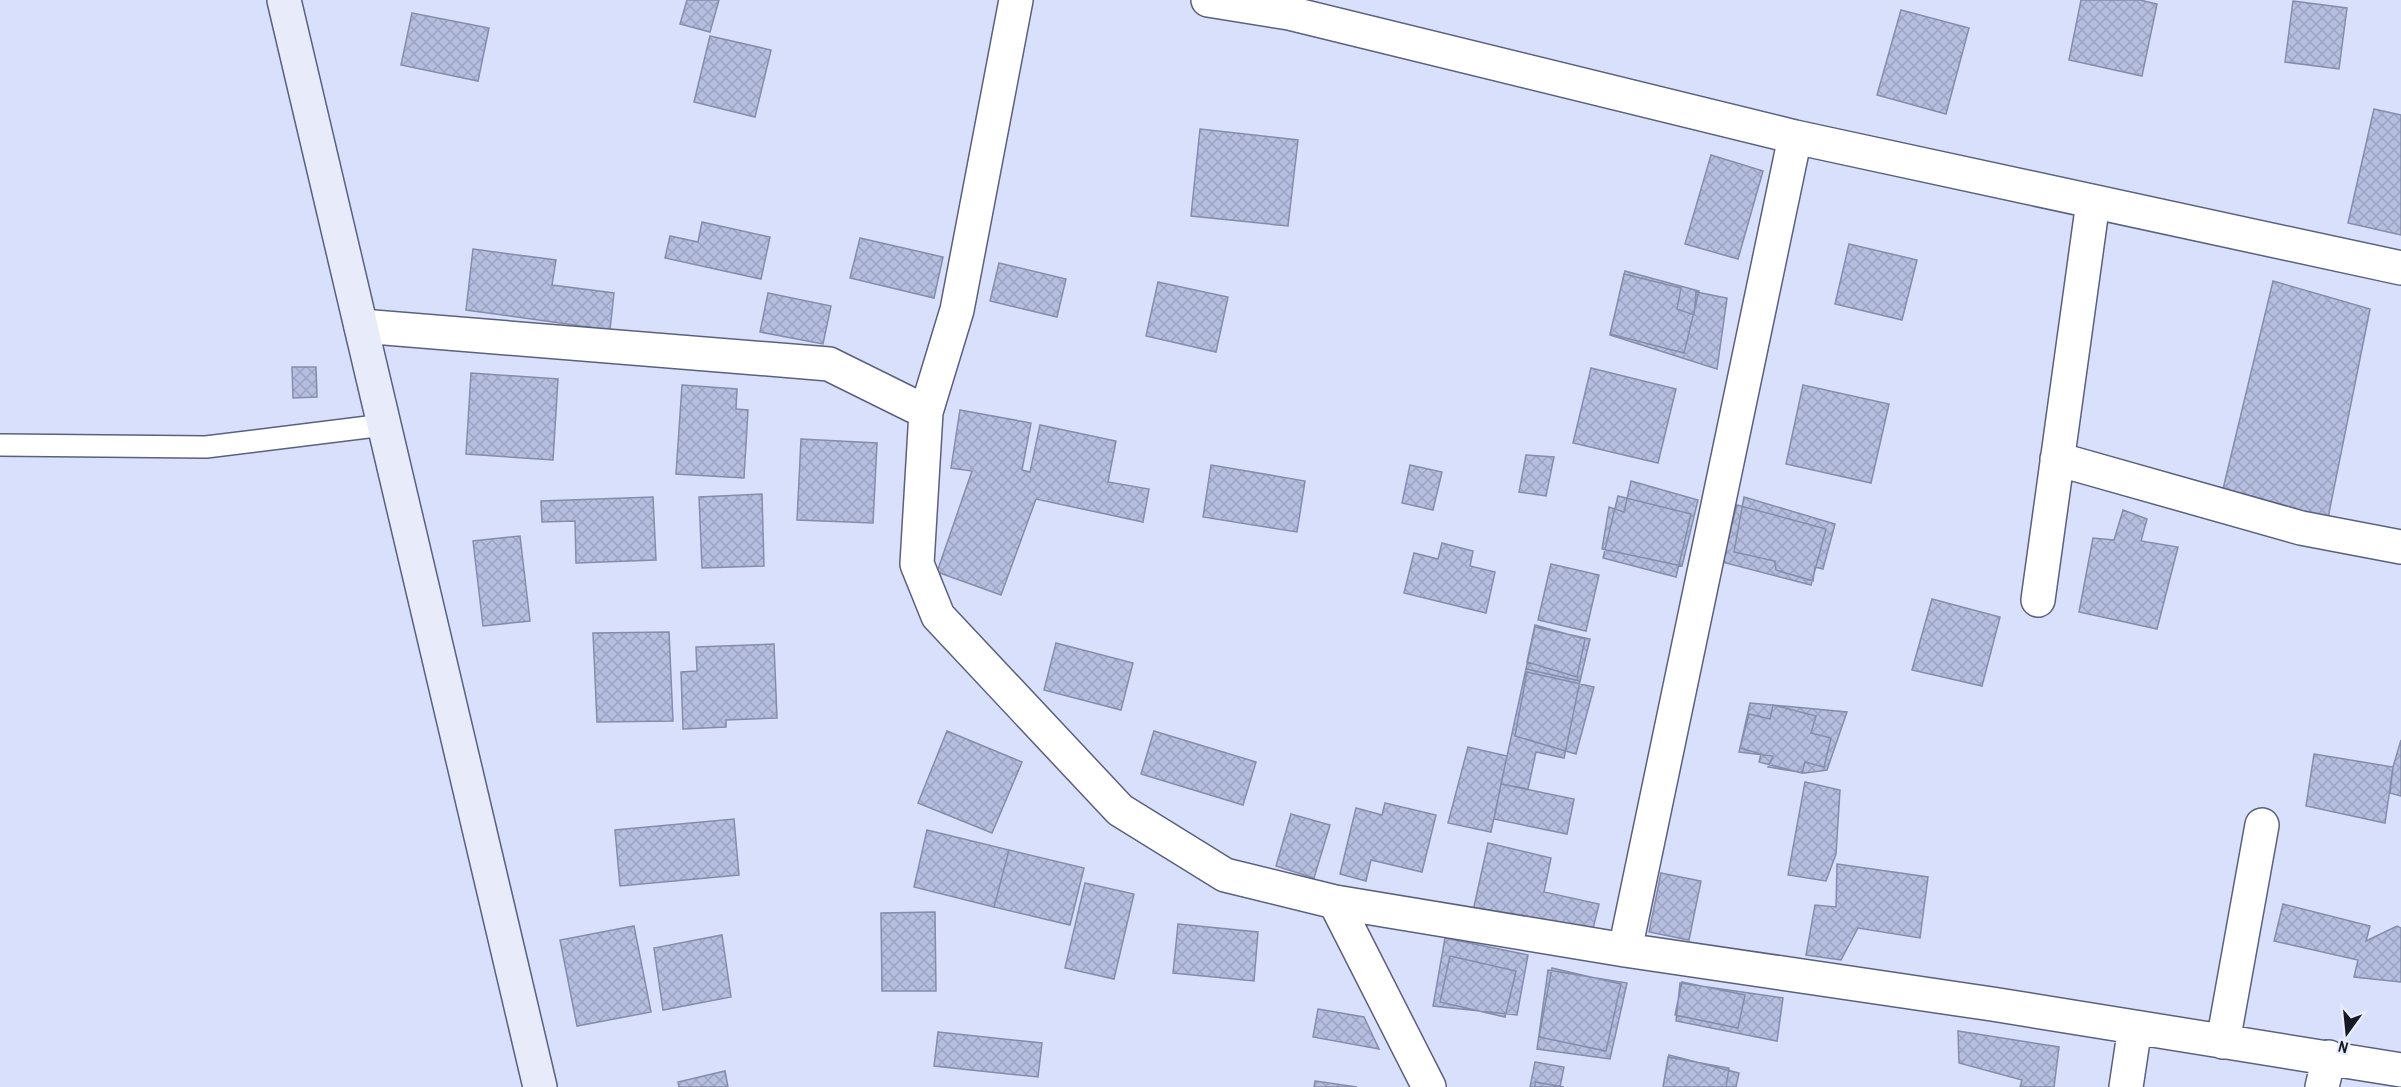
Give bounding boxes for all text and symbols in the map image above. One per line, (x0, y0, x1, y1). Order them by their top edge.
north arrow (2317, 1003, 2377, 1063)
text: N (2336, 1036, 2351, 1059)

